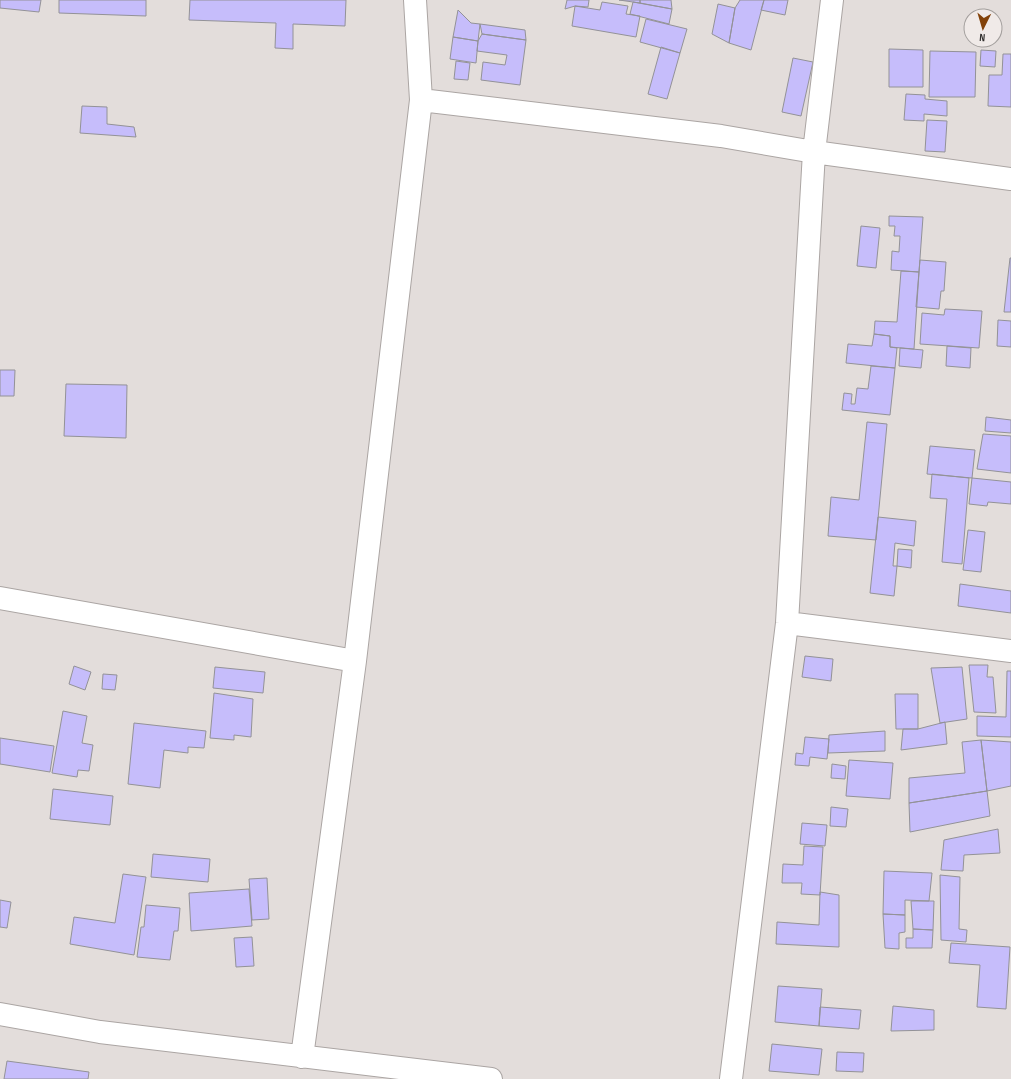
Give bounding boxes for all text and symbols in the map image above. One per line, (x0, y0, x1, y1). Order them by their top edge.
north arrow (963, 8, 1003, 48)
text: N (979, 31, 986, 44)

